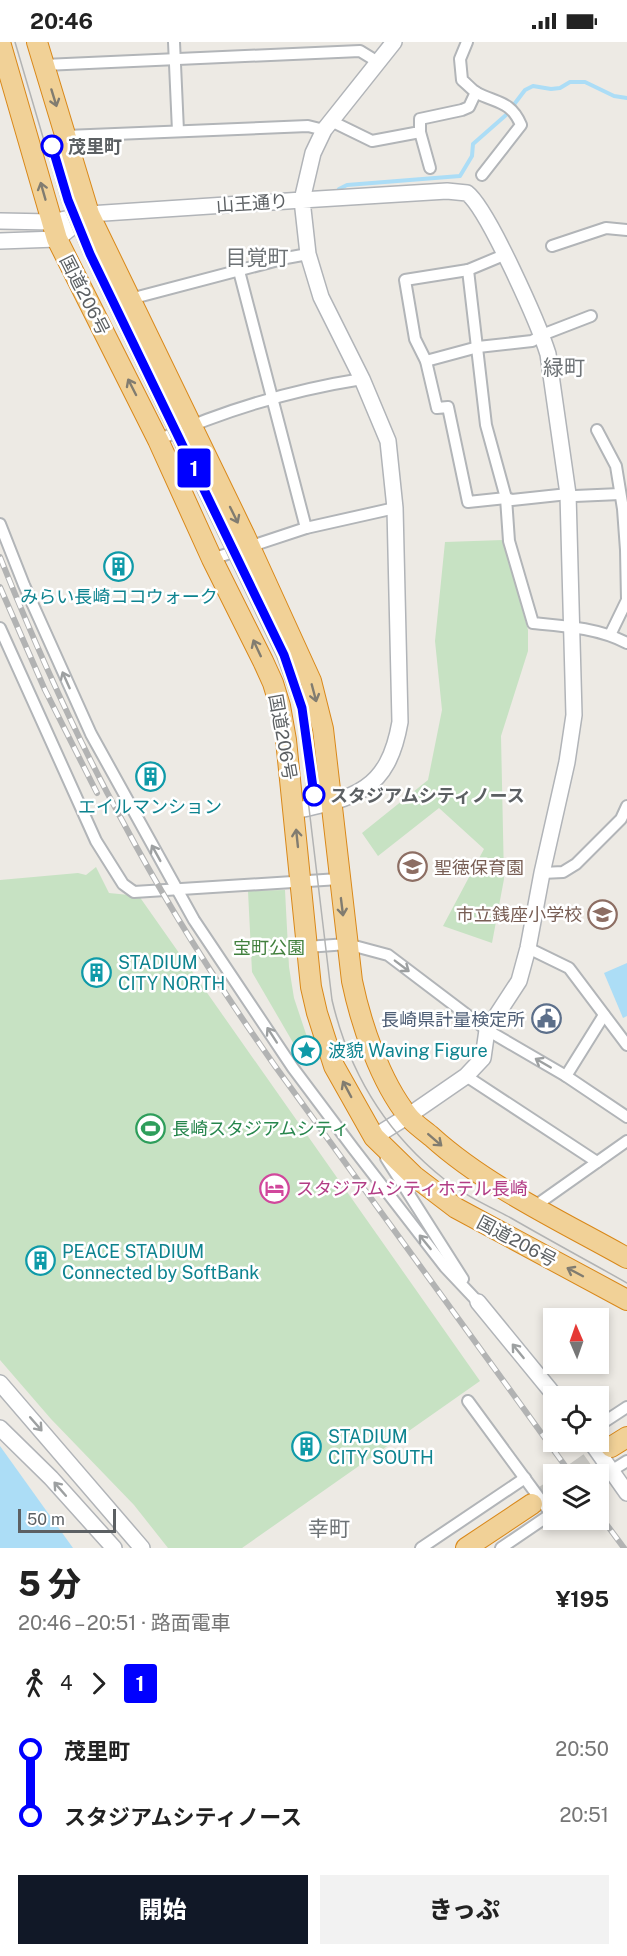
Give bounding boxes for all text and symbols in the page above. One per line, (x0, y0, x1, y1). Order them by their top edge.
text: 20:46 (30, 8, 93, 34)
one-way arrow (49, 88, 60, 107)
marker: 茂里町 (41, 135, 63, 157)
place label: 茂里町 (68, 136, 122, 157)
one-way arrow (37, 182, 48, 201)
street label: 山王通り (215, 190, 289, 216)
district label: 目覚町 (226, 245, 289, 270)
street label: 国道206号 (56, 252, 114, 338)
district label: 緑町 (543, 355, 585, 380)
one-way arrow (125, 379, 137, 397)
line badge: 1 (174, 448, 214, 488)
text: 1 (190, 456, 199, 481)
one-way arrow (229, 506, 241, 524)
building icon: みらい長崎ココウォーク (103, 551, 135, 583)
place label: みらい長崎ココウォーク (20, 586, 218, 607)
one-way arrow (250, 640, 262, 658)
one-way arrow (60, 671, 71, 689)
one-way arrow (309, 683, 320, 702)
street label: 国道206号 (265, 692, 301, 782)
building icon: エイルマンション (134, 761, 166, 793)
marker: スタジアムシティノース (303, 784, 325, 806)
place label: スタジアムシティノース (330, 785, 525, 806)
place label: エイルマンション (78, 796, 222, 817)
one-way arrow (291, 828, 302, 848)
one-way arrow (150, 845, 162, 862)
school or university icon: 聖徳保育園 (397, 851, 429, 883)
place label: 聖徳保育園 (434, 857, 524, 878)
one-way arrow (337, 896, 348, 916)
school or university icon: 市立銭座小学校 (587, 898, 619, 930)
place label: 市立銭座小学校 (456, 904, 582, 925)
park label: 宝町公園 (233, 937, 305, 958)
place label: STADIUM CITY NORTH (118, 952, 225, 994)
building icon: STADIUM CITY NORTH (81, 956, 113, 988)
one-way arrow (394, 959, 410, 972)
public building icon: 長崎県計量検定所 (530, 1003, 562, 1035)
place label: 長崎県計量検定所 (381, 1009, 525, 1030)
one-way arrow (266, 1027, 278, 1044)
place icon: 波貌 Waving Figure (291, 1034, 323, 1066)
place label: 波貌 Waving Figure (328, 1040, 488, 1061)
one-way arrow (534, 1056, 551, 1068)
one-way arrow (341, 1080, 352, 1098)
sports icon: 長崎スタジアムシティ (135, 1112, 167, 1144)
place label: 長崎スタジアムシティ (172, 1118, 350, 1139)
one-way arrow (427, 1133, 442, 1147)
hotel icon: スタジアムシティホテル長崎 (259, 1172, 291, 1204)
place label: スタジアムシティホテル長崎 (296, 1178, 528, 1199)
street label: 国道206号 (474, 1211, 560, 1271)
one-way arrow (419, 1235, 432, 1251)
place label: PEACE STADIUM Connected by SoftBank (62, 1241, 259, 1283)
building icon: PEACE STADIUM Connected by SoftBank (25, 1245, 57, 1277)
one-way arrow (567, 1266, 585, 1277)
north arrow (543, 1308, 609, 1374)
map controls (543, 1308, 609, 1530)
one-way arrow (512, 1343, 525, 1359)
button: locate (543, 1386, 609, 1452)
one-way arrow (29, 1416, 43, 1431)
place label: STADIUM CITY SOUTH (328, 1426, 434, 1468)
building icon: STADIUM CITY SOUTH (291, 1430, 323, 1462)
button: layers (543, 1464, 609, 1530)
one-way arrow (54, 1481, 67, 1497)
scale bar (18, 1506, 116, 1534)
text: 50 m (27, 1510, 65, 1529)
district label: 幸町 (308, 1516, 350, 1541)
text: 5 分 (18, 1565, 81, 1603)
text: ¥195 (556, 1586, 609, 1612)
text: 20:46 – 20:51 · 路面電車 (18, 1611, 231, 1635)
icon: walk (18, 1667, 51, 1700)
icon: forward (82, 1667, 115, 1700)
text: 4 (60, 1671, 73, 1695)
text: 1 (136, 1671, 145, 1696)
text: 20:50 (555, 1737, 609, 1761)
text: 茂里町 (64, 1738, 130, 1764)
text: 20:51 (559, 1803, 609, 1827)
text: スタジアムシティノース (64, 1804, 302, 1830)
button: 開始 (18, 1875, 308, 1944)
button: きっぷ (320, 1875, 609, 1944)

